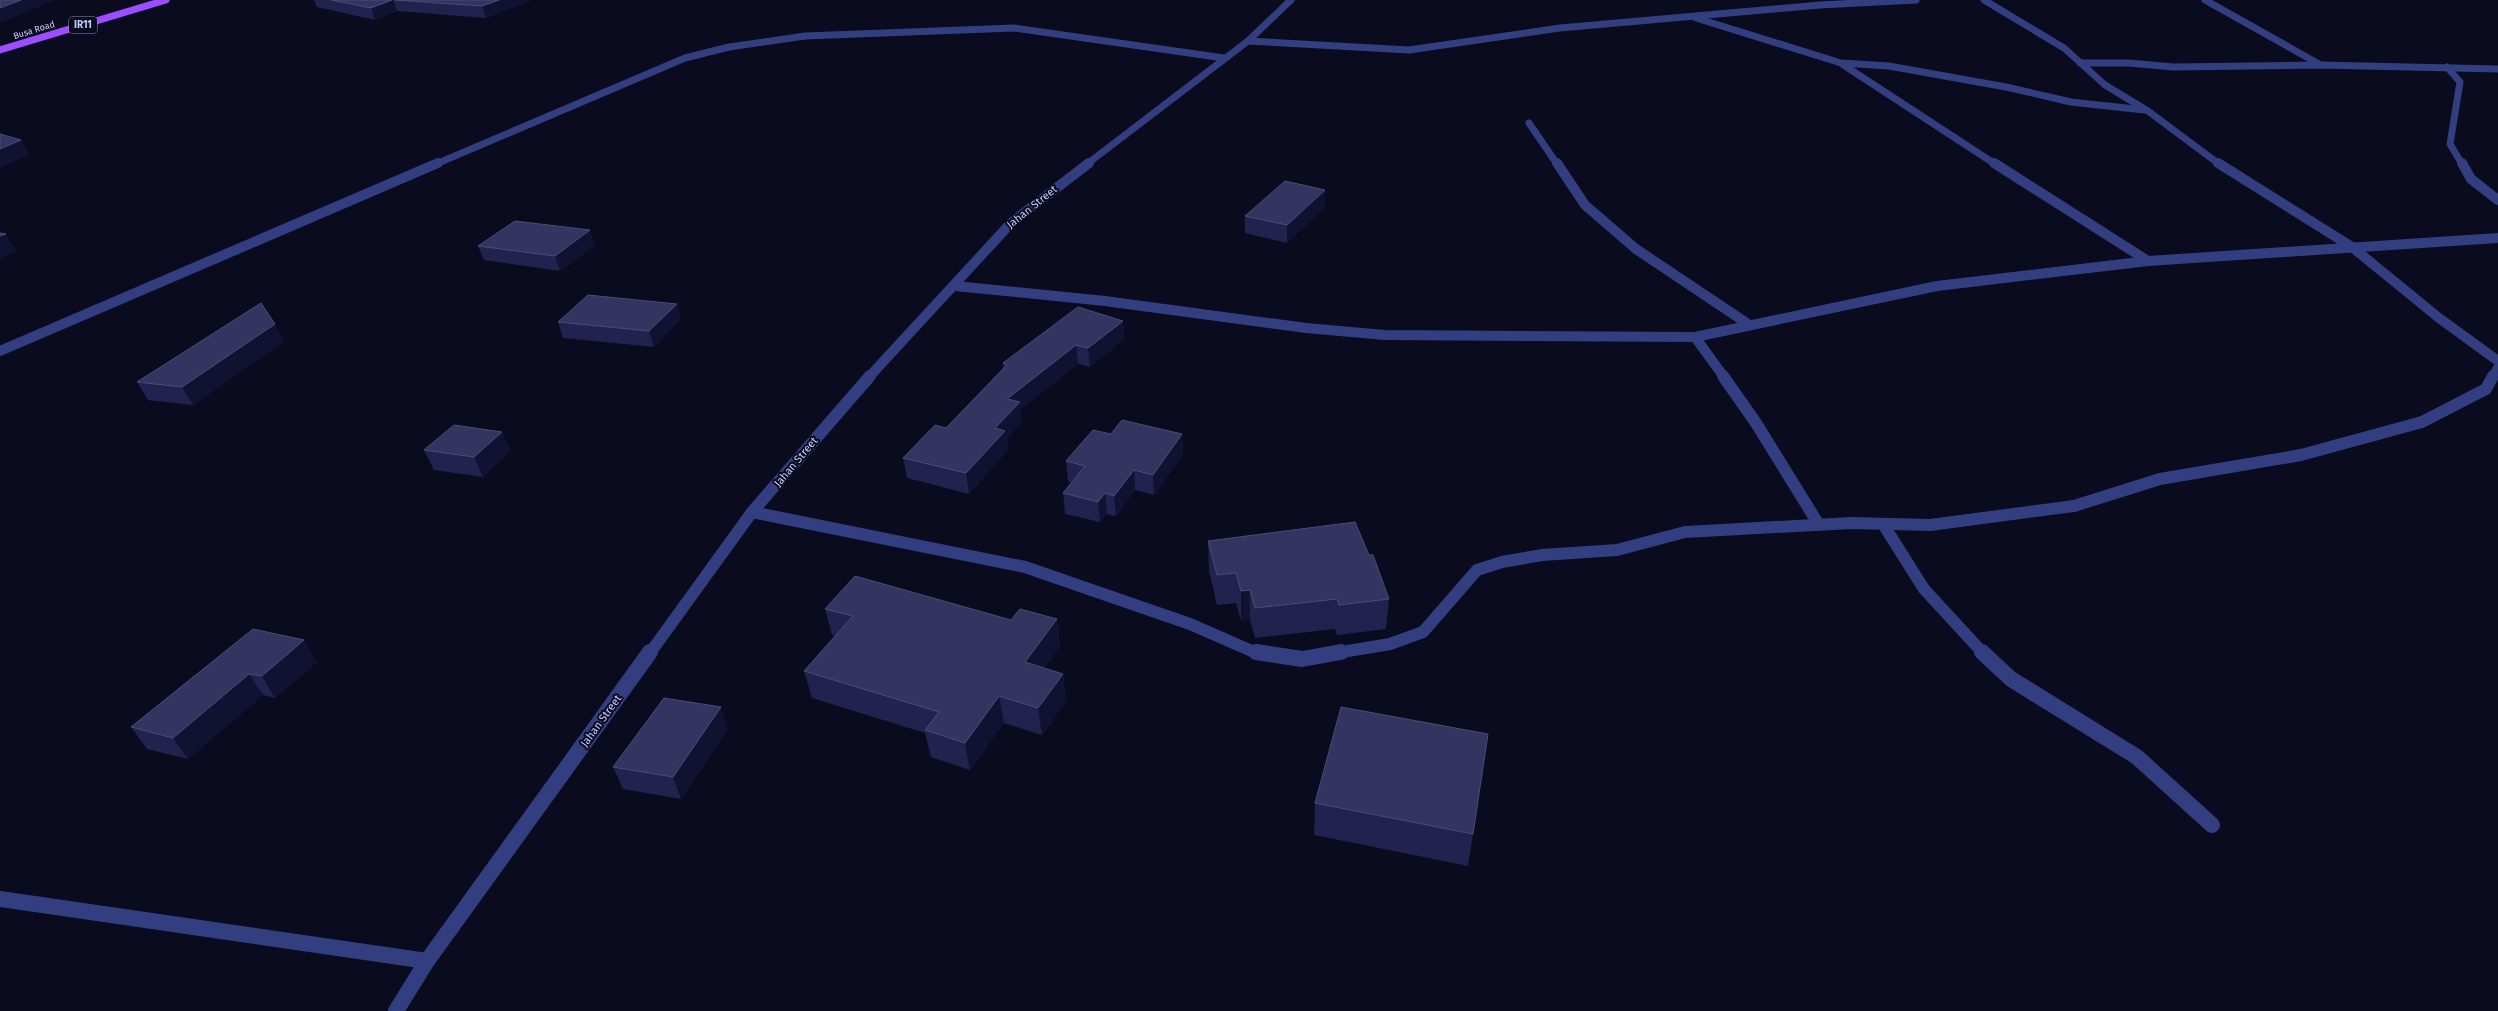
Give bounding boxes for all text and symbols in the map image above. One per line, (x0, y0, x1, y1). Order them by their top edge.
road number: IR11 (69, 17, 97, 33)
street label: Busa Road (12, 19, 56, 41)
street label: Jahan Street (1004, 183, 1060, 231)
street label: Jahan Street (771, 434, 821, 490)
street label: Jahan Street (578, 692, 624, 749)

